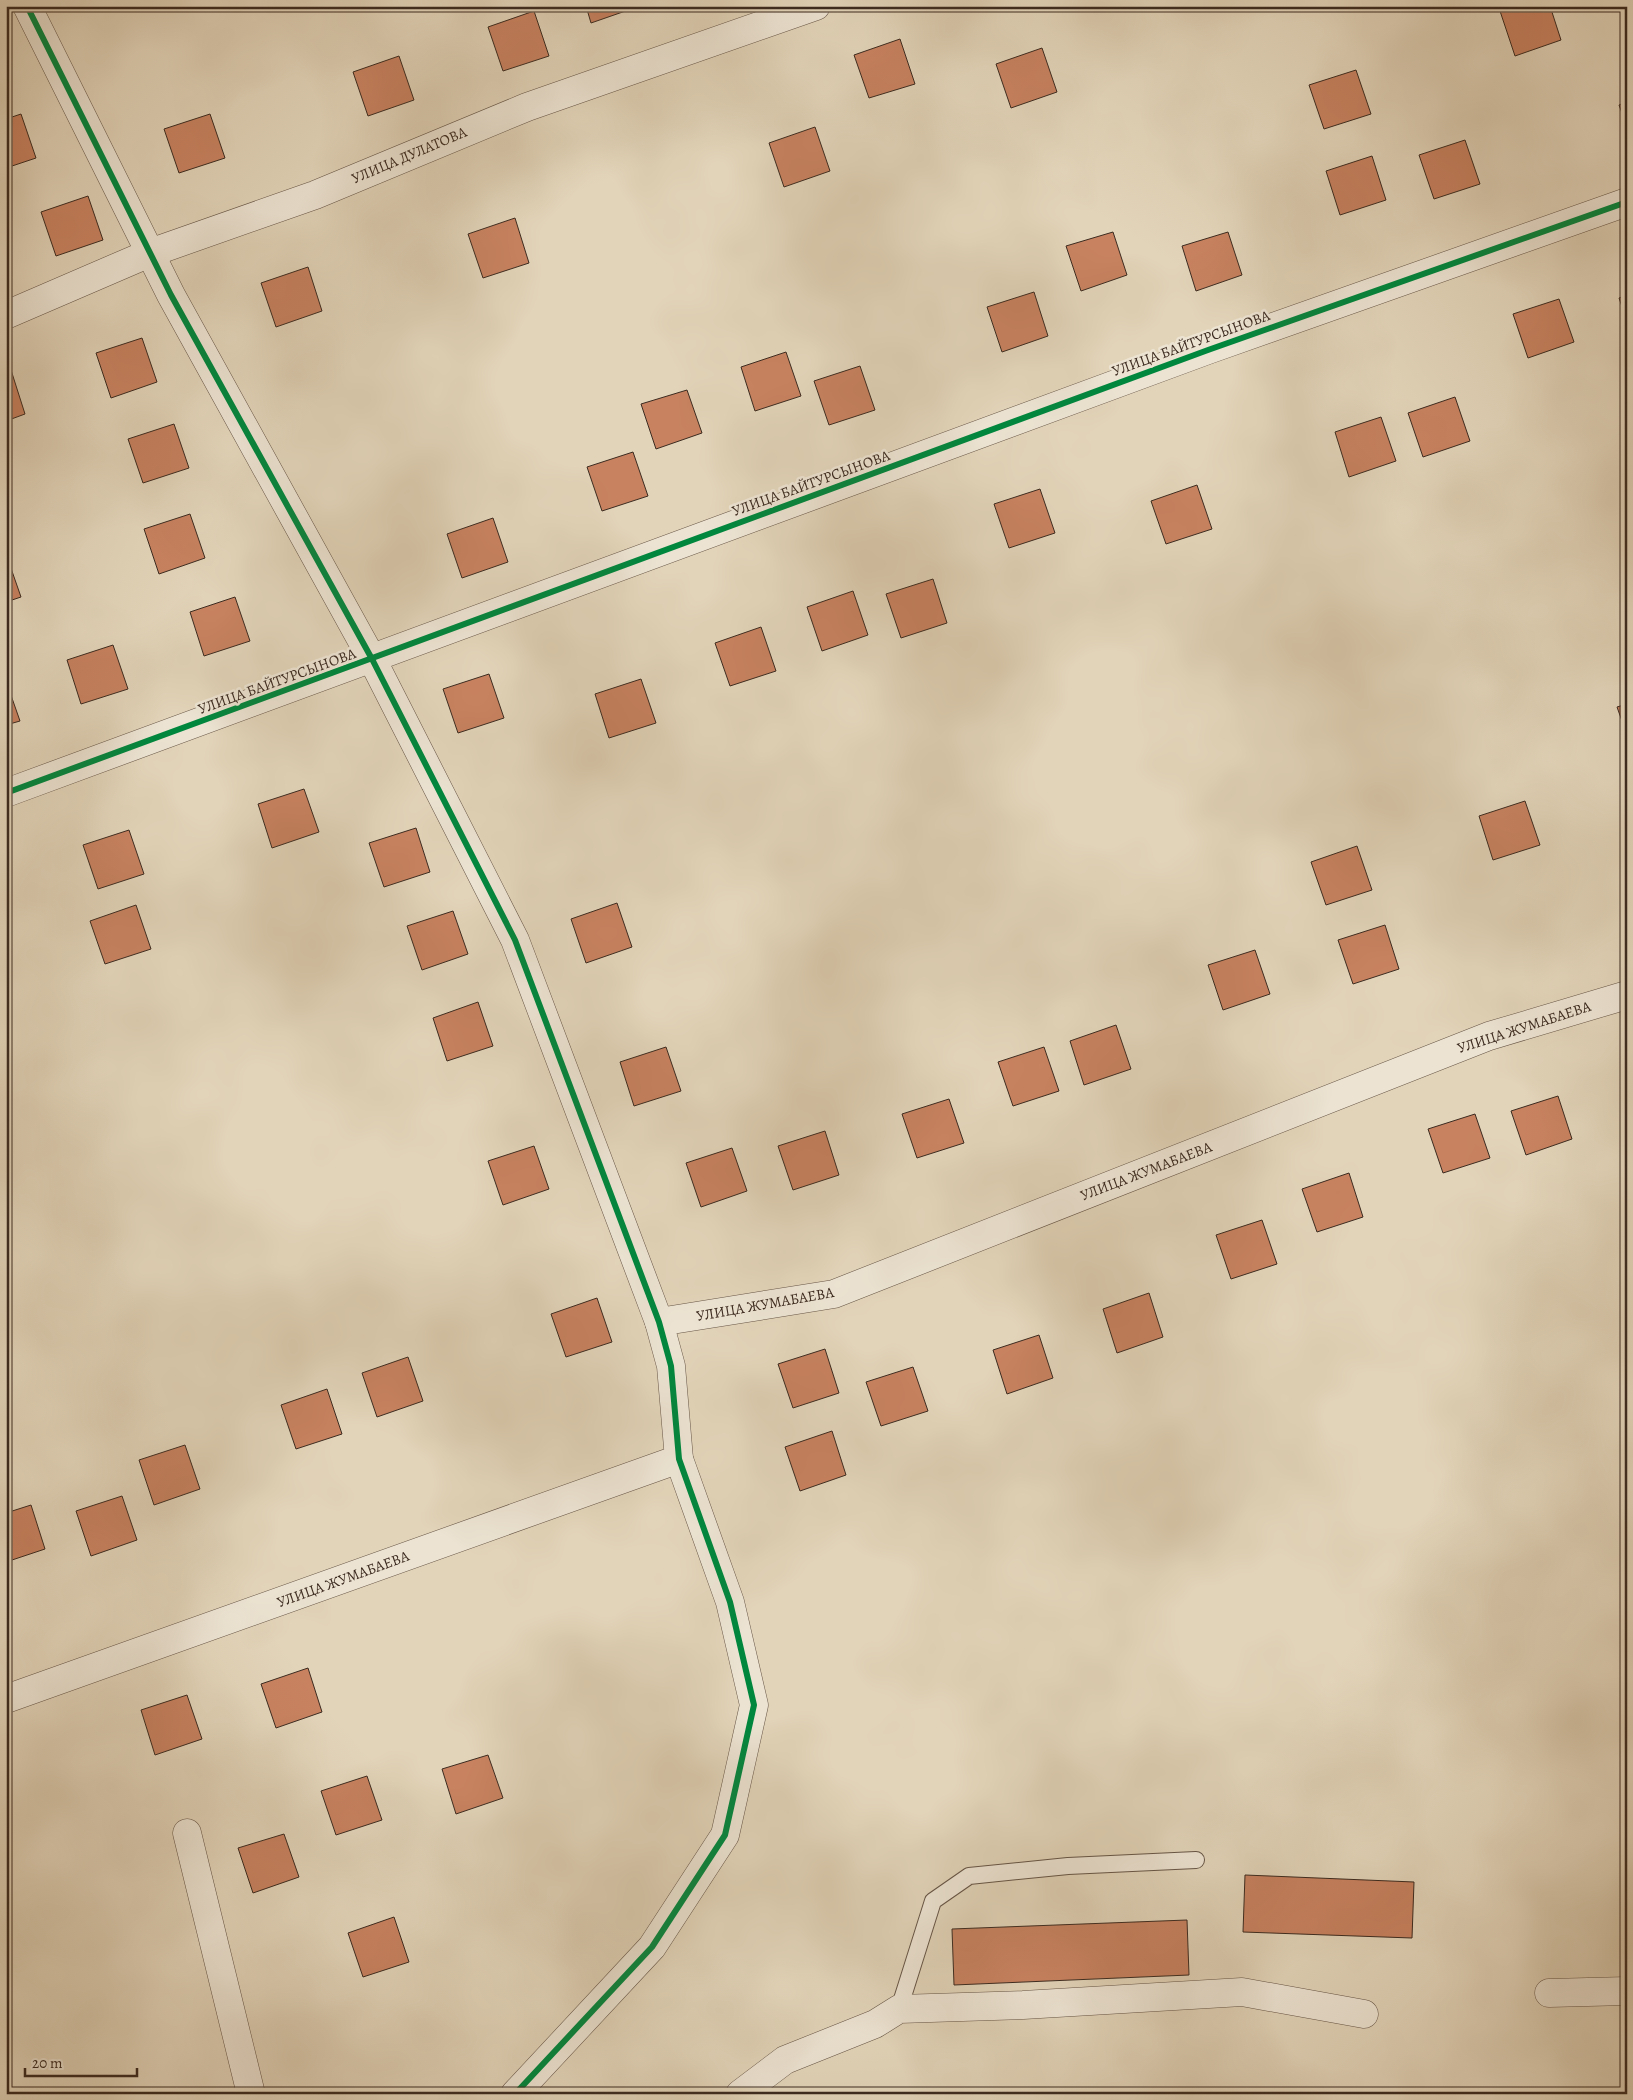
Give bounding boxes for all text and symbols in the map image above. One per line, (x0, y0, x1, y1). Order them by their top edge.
street label: УЛИЦА ДУЛАТОВА (348, 122, 470, 188)
street label: УЛИЦА БАЙТУРСЫНОВА (1109, 305, 1273, 381)
street label: УЛИЦА БАЙТУРСЫНОВА (729, 445, 893, 521)
street label: УЛИЦА БАЙТУРСЫНОВА (195, 643, 359, 719)
street label: УЛИЦА ЖУМАБАЕВА (1455, 996, 1594, 1058)
street label: УЛИЦА ЖУМАБАЕВА (1077, 1137, 1215, 1205)
street label: УЛИЦА ЖУМАБАЕВА (695, 1282, 836, 1326)
street label: УЛИЦА ЖУМАБАЕВА (274, 1546, 412, 1612)
scale bar (25, 2045, 138, 2077)
text: 20 m (32, 2053, 63, 2073)

